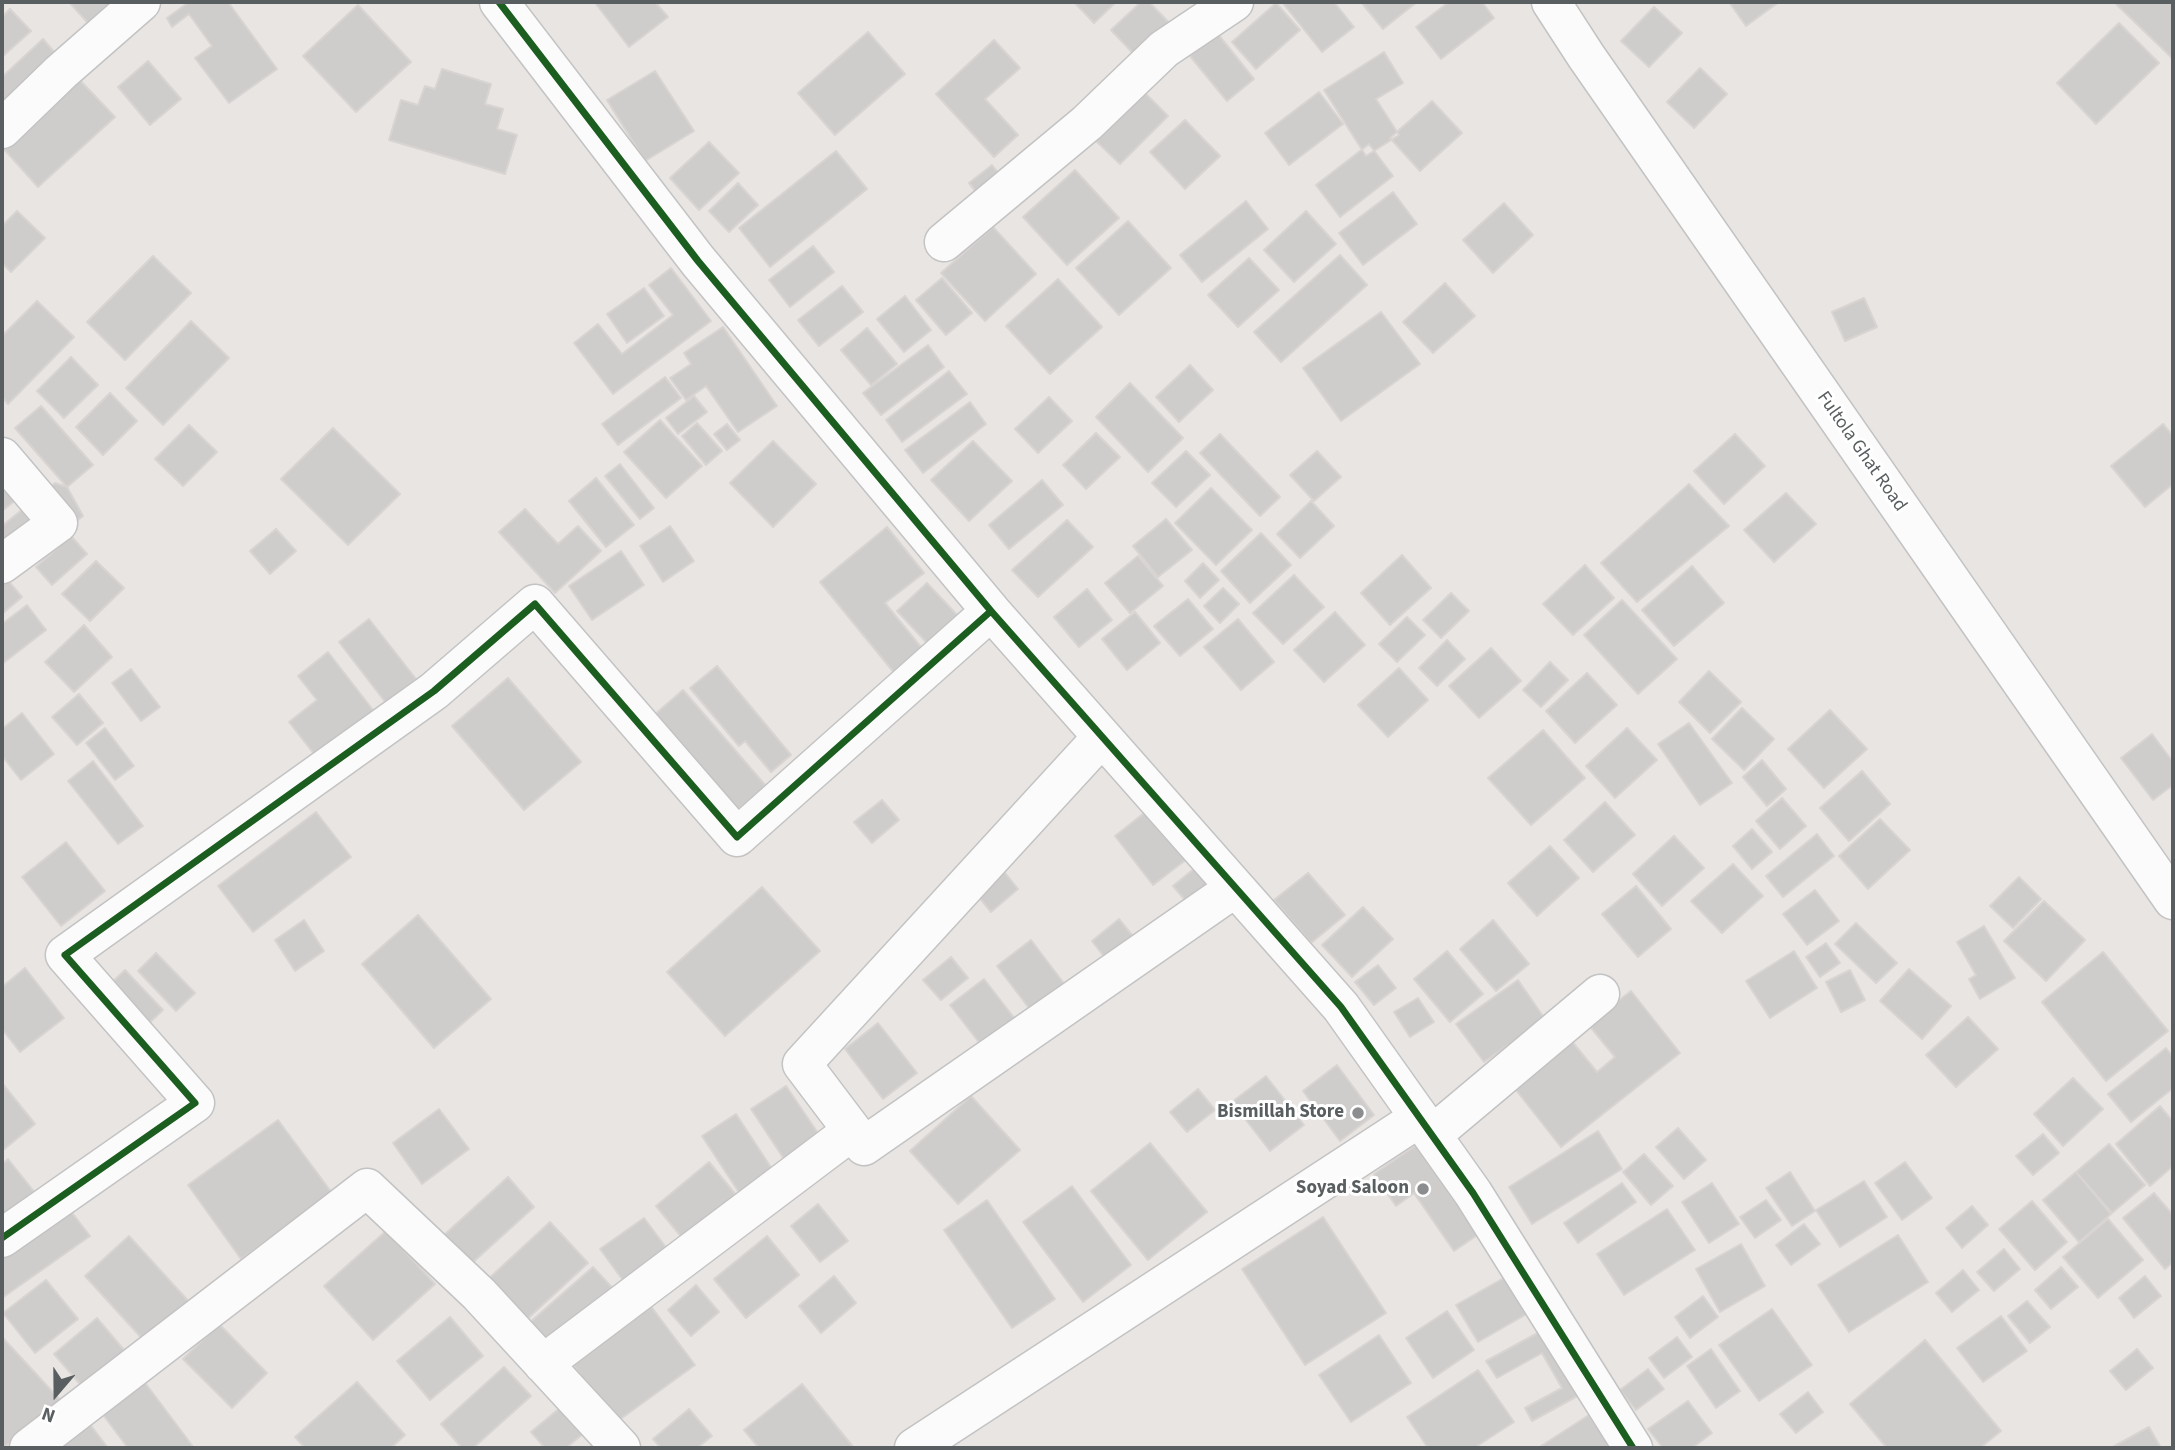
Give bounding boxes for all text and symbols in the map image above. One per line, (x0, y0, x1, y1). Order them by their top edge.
street label: Fultola Ghat Road (1811, 388, 1911, 516)
place label: Bismillah Store (1217, 1102, 1344, 1124)
marker: Bismillah Store (1350, 1105, 1366, 1121)
place label: Soyad Saloon (1296, 1178, 1409, 1200)
marker: Soyad Saloon (1415, 1181, 1431, 1197)
north arrow (21, 1359, 91, 1429)
text: N (38, 1399, 59, 1429)

